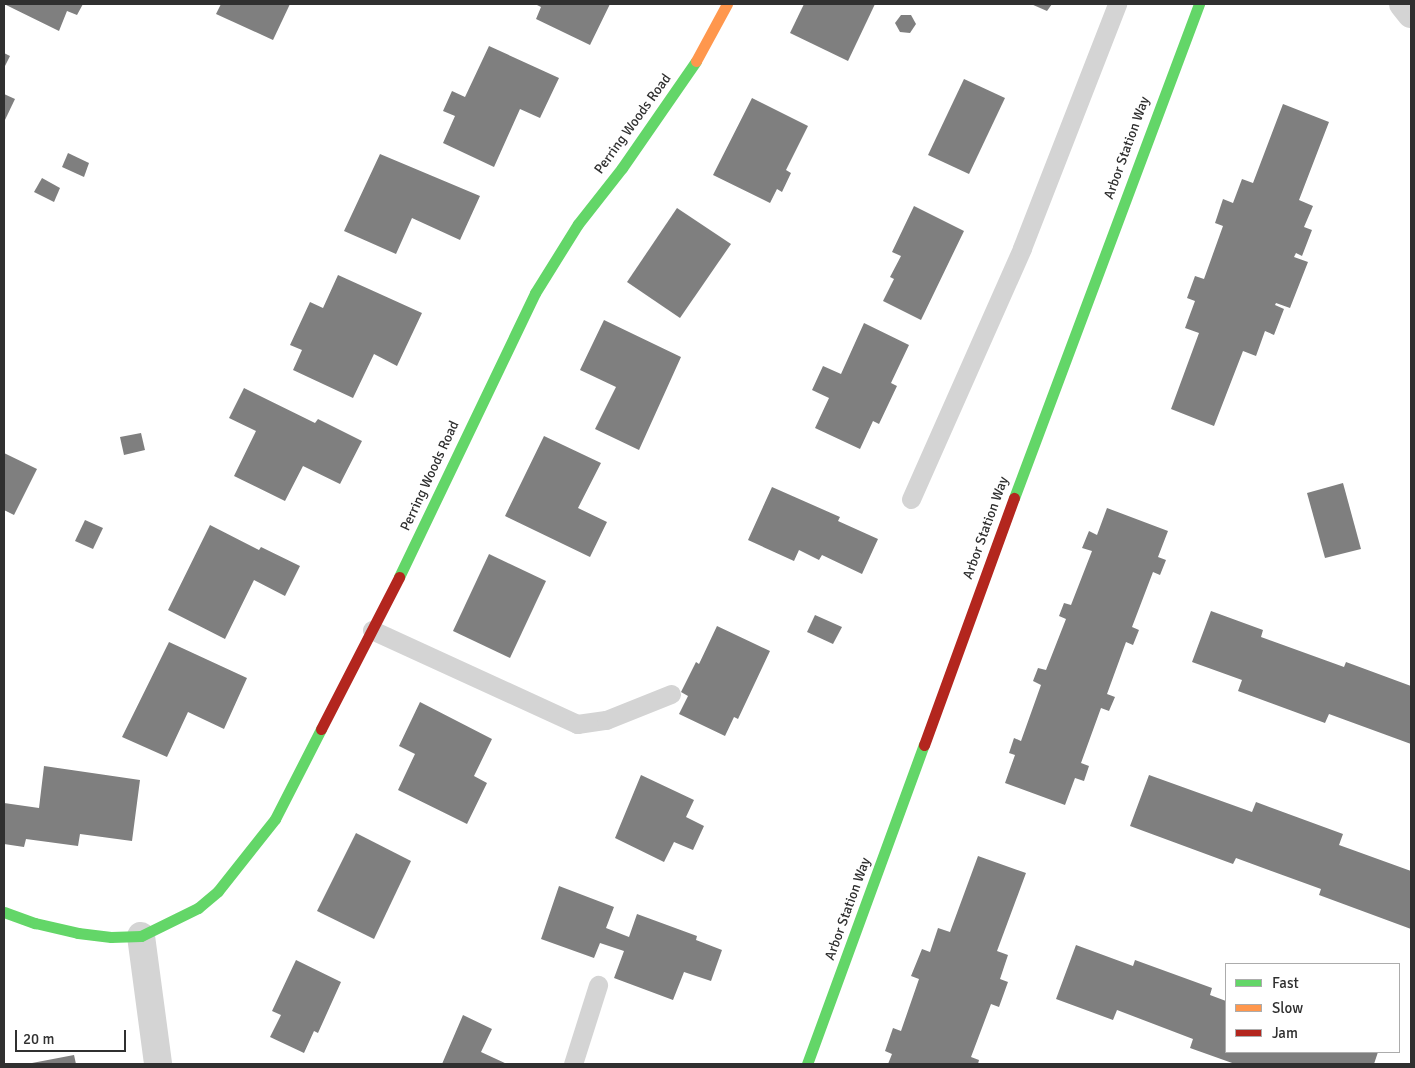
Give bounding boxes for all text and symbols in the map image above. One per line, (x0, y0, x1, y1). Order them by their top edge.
street label: Perring Woods Road (591, 71, 675, 177)
street label: Arbor Station Way (1101, 94, 1153, 202)
street label: Perring Woods Road (397, 418, 463, 534)
street label: Arbor Station Way (960, 474, 1012, 582)
street label: Arbor Station Way (822, 855, 874, 963)
legend (1225, 963, 1400, 1053)
text: Fast (1272, 974, 1299, 992)
text: Slow (1272, 999, 1303, 1017)
scale bar (18, 1020, 129, 1052)
text: Jam (1272, 1024, 1298, 1042)
text: 20 m (23, 1030, 54, 1048)

